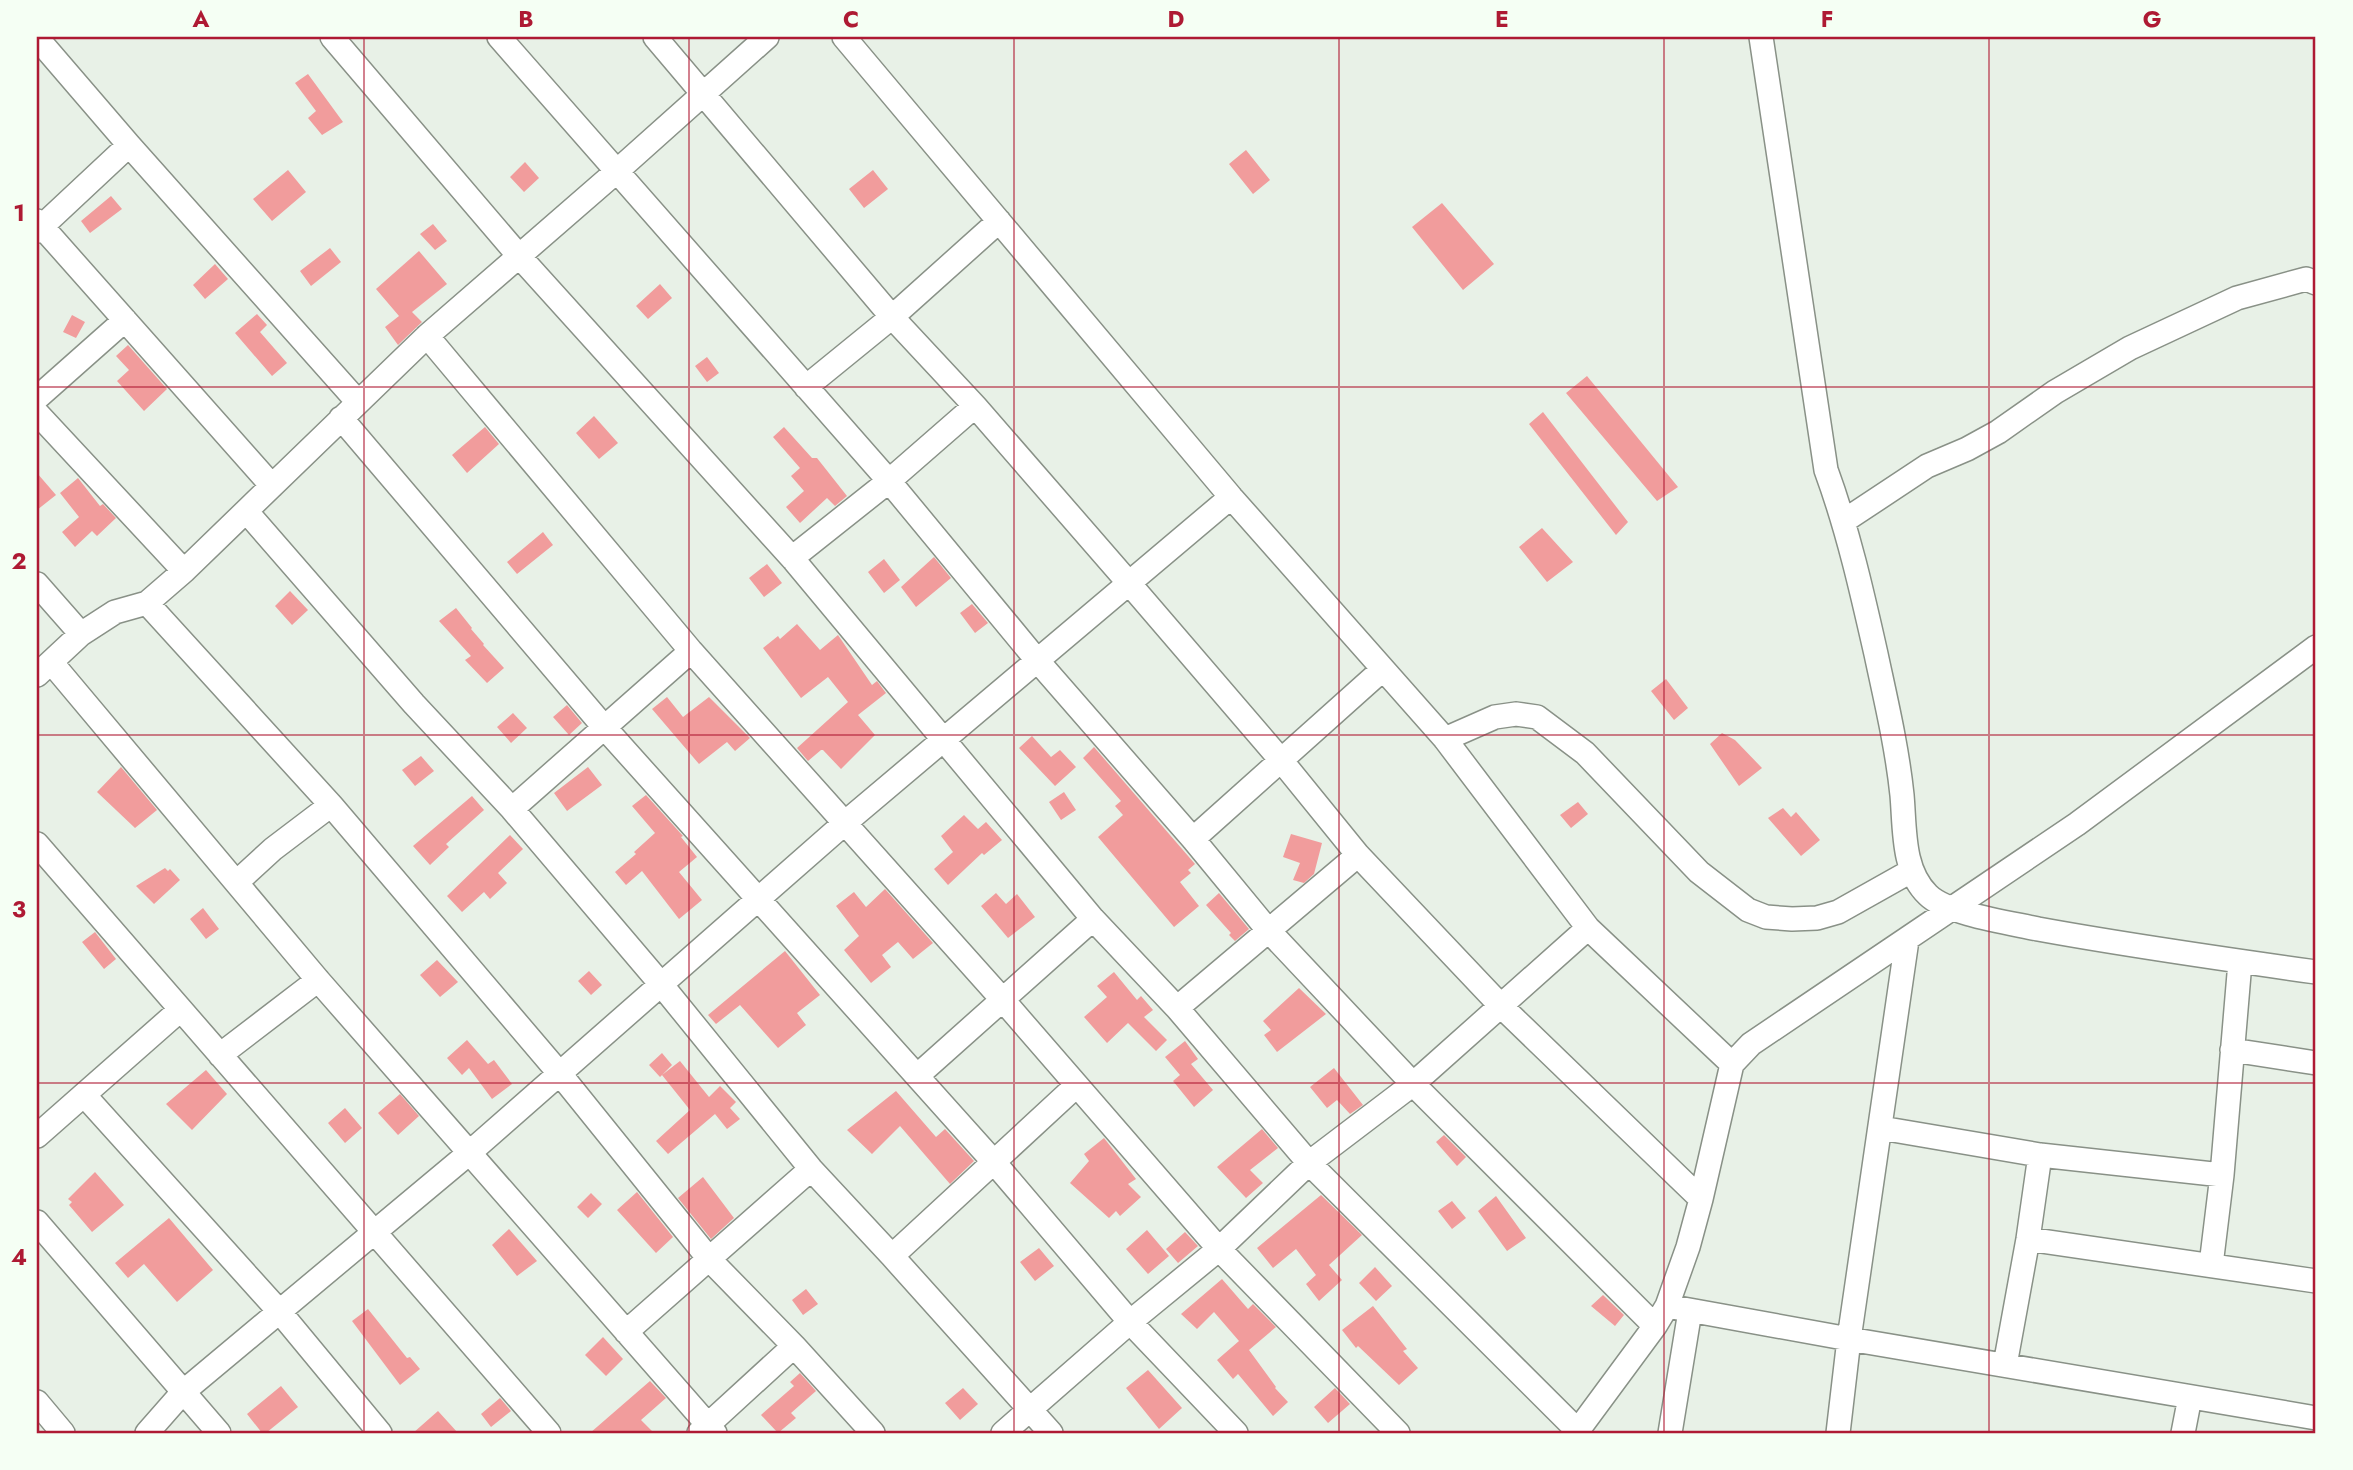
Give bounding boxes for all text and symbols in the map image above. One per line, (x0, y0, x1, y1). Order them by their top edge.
text: A (192, 2, 210, 36)
text: B (518, 2, 534, 36)
text: C (843, 2, 859, 36)
text: D (1168, 2, 1185, 36)
text: E (1495, 2, 1509, 36)
text: F (1821, 2, 1833, 36)
text: G (2143, 2, 2161, 36)
text: 1 (13, 196, 25, 230)
text: 2 (11, 544, 27, 578)
text: 3 (12, 892, 26, 926)
text: 4 (11, 1240, 27, 1274)

